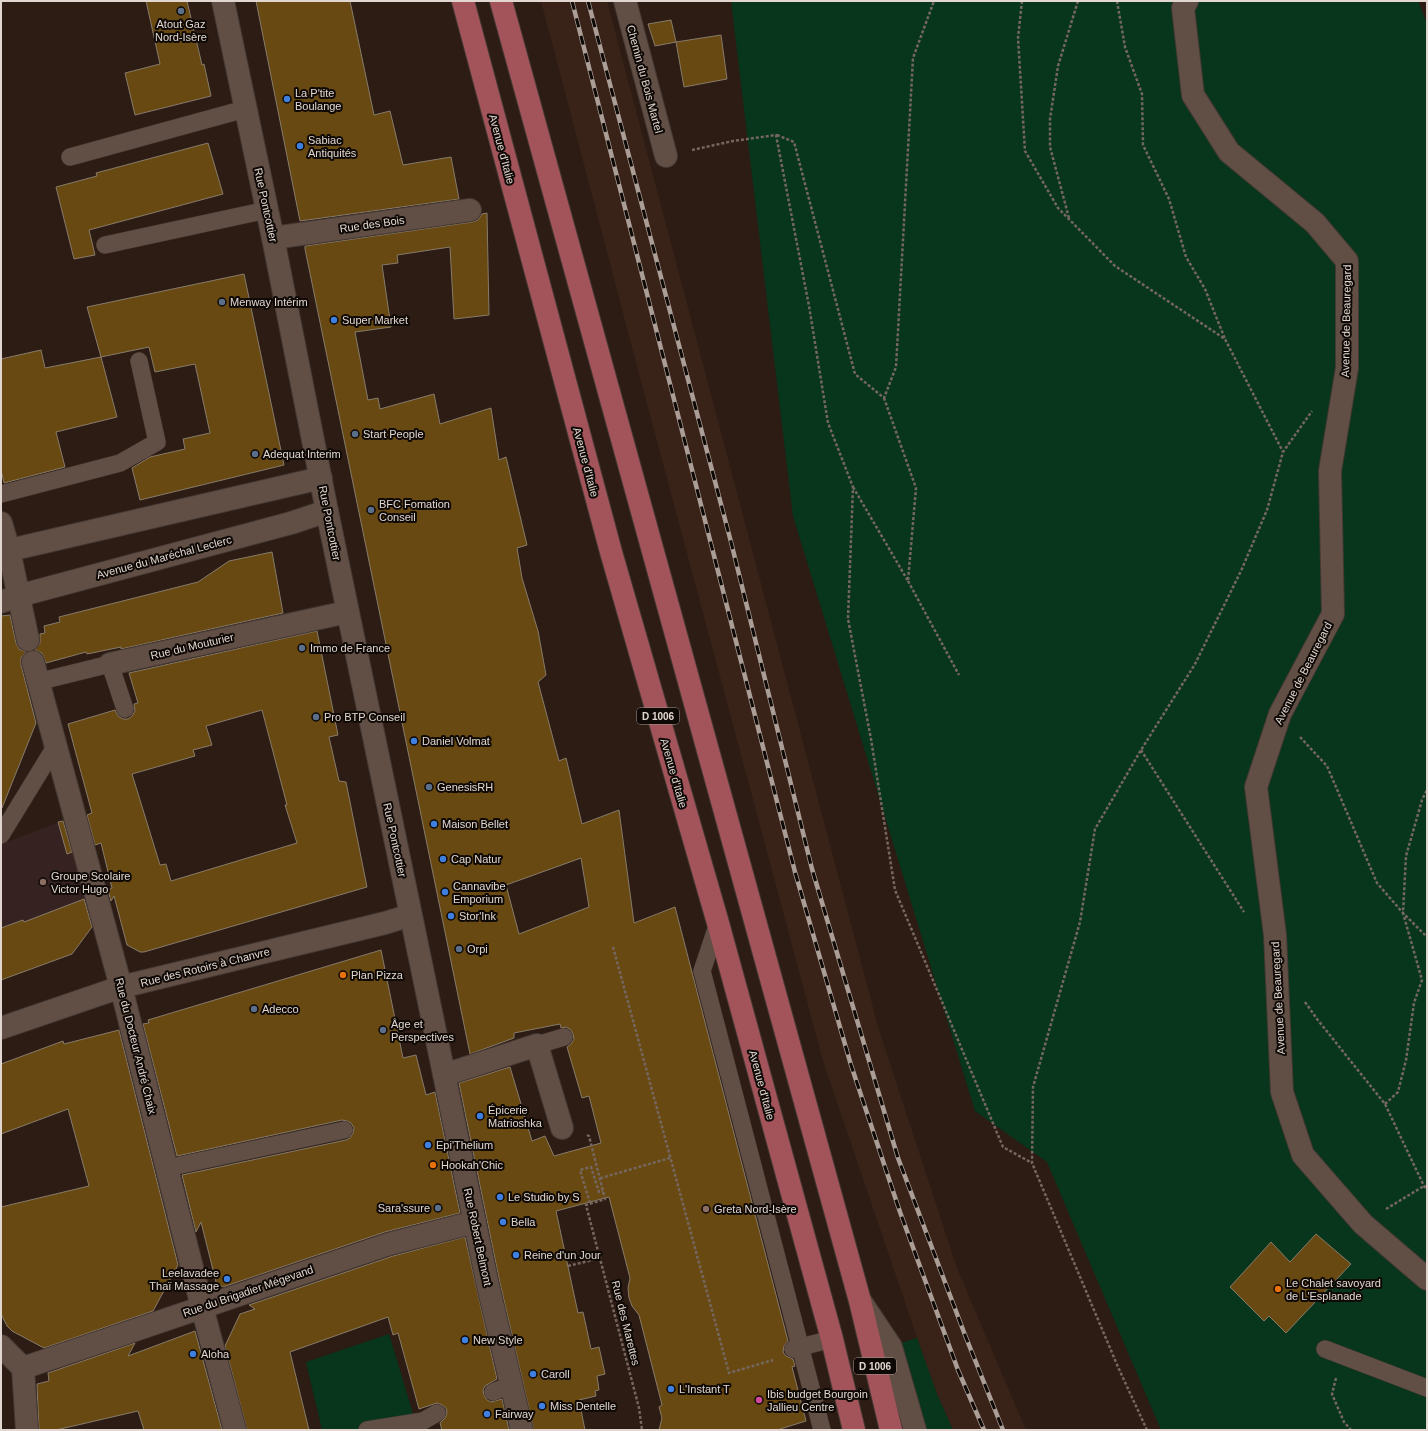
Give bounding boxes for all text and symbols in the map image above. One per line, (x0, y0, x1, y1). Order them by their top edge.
marker: Atout Gaz Nord-Isère (176, 6, 186, 16)
place label: Atout Gaz Nord-Isère (155, 18, 207, 43)
street label: Chemin du Bois Martel (625, 24, 665, 134)
place label: La P'tite Boulange (295, 87, 342, 112)
marker: La P'tite Boulange (282, 94, 292, 104)
street label: Avenue d'Italie (487, 113, 517, 185)
place label: Sabiac Antiquités (308, 134, 357, 159)
marker: Sabiac Antiquités (295, 141, 305, 151)
street label: Rue Pontcottier (252, 167, 280, 244)
street label: Rue des Bois (339, 213, 406, 234)
street label: Avenue de Beauregard (1339, 264, 1353, 378)
place label: Menway Intérim (230, 296, 308, 308)
marker: Menway Intérim (217, 297, 227, 307)
place label: Super Market (342, 314, 408, 326)
marker: Super Market (329, 315, 339, 325)
street label: Avenue d'Italie (571, 426, 601, 498)
place label: Start People (363, 428, 424, 440)
marker: Start People (350, 429, 360, 439)
place label: Adequat Interim (263, 448, 341, 460)
marker: Adequat Interim (250, 449, 260, 459)
street label: Rue Pontcottier (317, 485, 343, 562)
place label: BFC Fomation Conseil (379, 498, 450, 523)
marker: BFC Fomation Conseil (366, 505, 376, 515)
street label: Avenue du Maréchal Leclerc (95, 533, 233, 581)
street label: Avenue de Beauregard (1272, 620, 1334, 726)
street label: Rue du Mouturier (149, 631, 235, 661)
place label: Immo de France (310, 642, 390, 654)
marker: Immo de France (297, 643, 307, 653)
road number: D 1006 (637, 708, 679, 724)
place label: Pro BTP Conseil (324, 711, 405, 723)
marker: Pro BTP Conseil (311, 712, 321, 722)
place label: Daniel Volmat (422, 735, 490, 747)
marker: Daniel Volmat (409, 736, 419, 746)
street label: Avenue d'Italie (658, 737, 690, 809)
place label: GenesisRH (437, 781, 493, 793)
marker: GenesisRH (424, 782, 434, 792)
street label: Rue Pontcottier (381, 802, 409, 879)
place label: Maison Bellet (442, 818, 508, 830)
marker: Maison Bellet (429, 819, 439, 829)
place label: Cap Natur (451, 853, 501, 865)
marker: Cap Natur (438, 854, 448, 864)
place label: Groupe Scolaire Victor Hugo (51, 870, 131, 895)
marker: Groupe Scolaire Victor Hugo (38, 877, 48, 887)
place label: Cannavibe Emporium (453, 880, 506, 905)
marker: Cannavibe Emporium (440, 887, 450, 897)
place label: Stor'Ink (459, 910, 496, 922)
marker: Stor'Ink (446, 911, 456, 921)
street label: Avenue de Beauregard (1269, 941, 1287, 1055)
place label: Orpi (467, 943, 488, 955)
marker: Orpi (454, 944, 464, 954)
street label: Rue des Rotoirs à Chanvre (139, 945, 271, 989)
place label: Plan Pizza (351, 969, 404, 981)
marker: Plan Pizza (338, 970, 348, 980)
street label: Rue du Docteur André Chaix (113, 977, 159, 1116)
place label: Adecco (262, 1003, 299, 1015)
marker: Adecco (249, 1004, 259, 1014)
place label: Âge et Perspectives (391, 1018, 454, 1043)
marker: Âge et Perspectives (378, 1025, 388, 1035)
street label: Avenue d'Italie (747, 1049, 777, 1121)
place label: Épicerie Matrioshka (488, 1104, 543, 1129)
marker: Épicerie Matrioshka (475, 1111, 485, 1121)
place label: Epi'Thelium (436, 1139, 493, 1151)
marker: Epi'Thelium (423, 1140, 433, 1150)
place label: Hookah'Chic (441, 1159, 504, 1171)
marker: Hookah'Chic (428, 1160, 438, 1170)
street label: Rue Robert Belmont (462, 1187, 494, 1287)
place label: Le Studio by S (508, 1191, 580, 1203)
marker: Le Studio by S (495, 1192, 505, 1202)
place label: Sara'ssure (378, 1202, 430, 1214)
marker: Sara'ssure (433, 1203, 443, 1213)
place label: Greta Nord-Isère (714, 1203, 797, 1215)
marker: Greta Nord-Isère (701, 1204, 711, 1214)
place label: Bella (511, 1216, 536, 1228)
marker: Bella (498, 1217, 508, 1227)
place label: Reine d'un Jour (524, 1249, 601, 1261)
marker: Reine d'un Jour (511, 1250, 521, 1260)
street label: Rue du Brigadier Mégevand (181, 1263, 315, 1319)
place label: Leelavadee Thaï Massage (149, 1267, 219, 1292)
marker: Leelavadee Thaï Massage (222, 1274, 232, 1284)
place label: Le Chalet savoyard de L'Esplanade (1286, 1277, 1381, 1302)
street label: Rue des Marettes (610, 1279, 642, 1367)
marker: Le Chalet savoyard de L'Esplanade (1273, 1284, 1283, 1294)
place label: New Style (473, 1334, 523, 1346)
marker: New Style (460, 1335, 470, 1345)
place label: Aloha (201, 1348, 230, 1360)
marker: Aloha (188, 1349, 198, 1359)
road number: D 1006 (854, 1358, 896, 1374)
place label: Caroll (541, 1368, 570, 1380)
marker: Caroll (528, 1369, 538, 1379)
place label: L'Instant T (679, 1383, 730, 1395)
marker: L'Instant T (666, 1384, 676, 1394)
place label: Ibis budget Bourgoin Jallieu Centre (767, 1388, 868, 1413)
marker: Ibis budget Bourgoin Jallieu Centre (754, 1395, 764, 1405)
place label: Miss Dentelle (550, 1400, 616, 1412)
marker: Miss Dentelle (537, 1401, 547, 1411)
place label: Fairway (495, 1408, 534, 1420)
marker: Fairway (482, 1409, 492, 1419)

